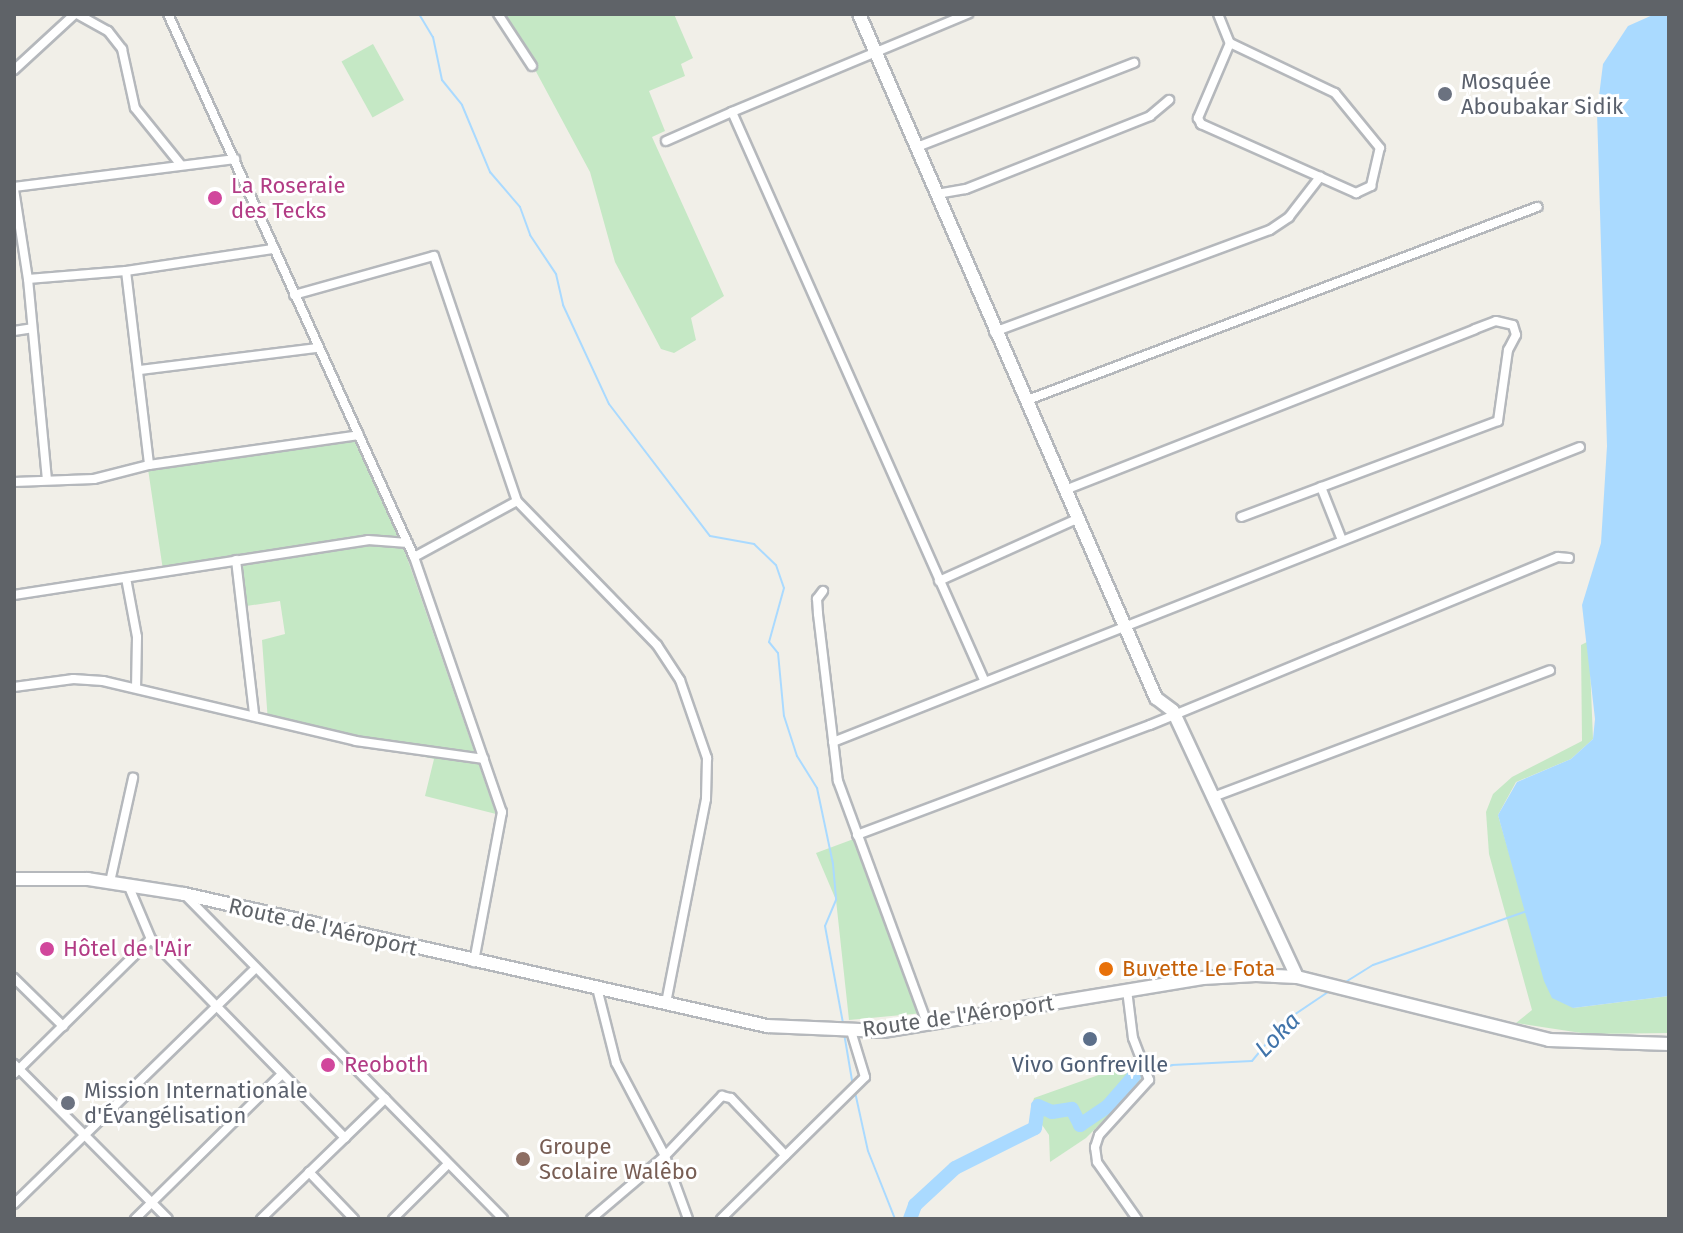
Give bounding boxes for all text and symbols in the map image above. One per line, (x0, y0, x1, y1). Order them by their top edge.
place label: Mosquée Aboubakar Sidik (1461, 68, 1623, 120)
marker: Mosquée Aboubakar Sidik (1436, 85, 1454, 103)
place label: La Roseraie des Tecks (231, 172, 346, 224)
marker: La Roseraie des Tecks (206, 189, 224, 207)
street label: Route de l'Aéroport (226, 892, 420, 962)
place label: Hôtel de l'Air (63, 936, 191, 962)
marker: Hôtel de l'Air (38, 940, 56, 958)
place label: Buvette Le Fota (1122, 956, 1275, 982)
marker: Buvette Le Fota (1097, 960, 1115, 978)
street label: Route de l'Aéroport (861, 990, 1055, 1042)
water label: Loka (1249, 1006, 1307, 1064)
marker: Vivo Gonfreville (1081, 1030, 1099, 1048)
place label: Reoboth (344, 1052, 429, 1078)
place label: Vivo Gonfreville (1012, 1052, 1168, 1078)
marker: Reoboth (319, 1056, 337, 1074)
place label: Mission Internationale d'Évangélisation (84, 1077, 308, 1128)
marker: Mission Internationale d'Évangélisation (59, 1094, 77, 1112)
place label: Groupe Scolaire Walêbo (539, 1133, 698, 1184)
marker: Groupe Scolaire Walêbo (514, 1150, 532, 1168)

